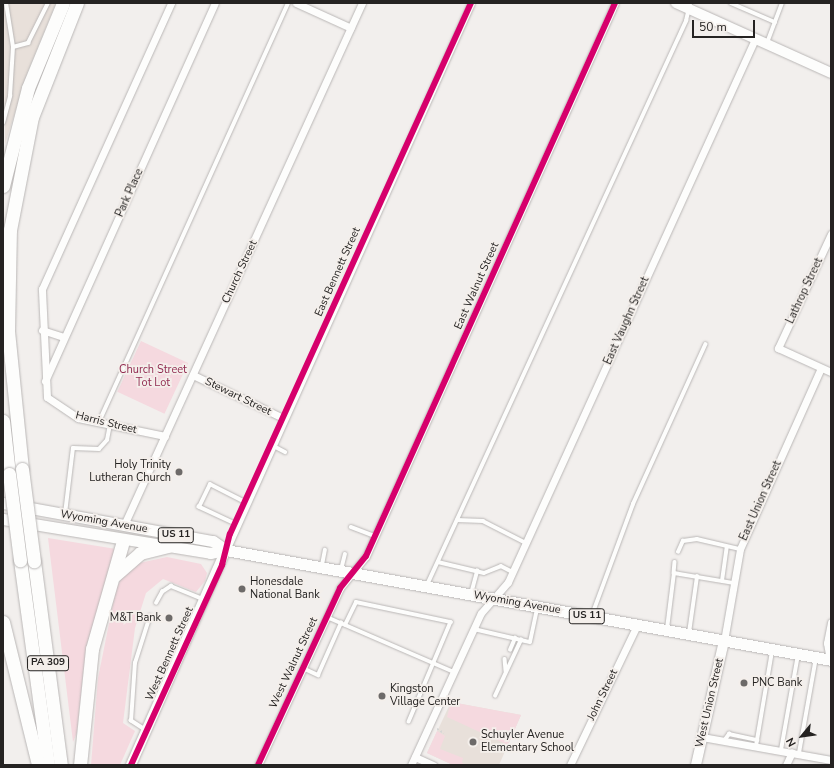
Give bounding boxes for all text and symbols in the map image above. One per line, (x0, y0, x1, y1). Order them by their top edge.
scale bar (694, 12, 757, 38)
text: 50 m (699, 19, 727, 35)
street label: Park Place (113, 167, 147, 219)
street label: East Bennett Street (312, 225, 364, 319)
street label: Church Street (220, 238, 260, 306)
street label: East Walnut Street (452, 240, 502, 332)
street label: Lathrop Street (784, 256, 826, 326)
street label: East Vaughn Street (602, 275, 652, 367)
park label: Church Street Tot Lot (119, 364, 187, 390)
street label: Stewart Street (203, 375, 273, 419)
street label: Harris Street (74, 409, 138, 437)
place label: Holy Trinity Lutheran Church (89, 459, 171, 485)
street label: East Union Street (737, 459, 785, 543)
marker: Holy Trinity Lutheran Church (174, 467, 184, 477)
street label: Wyoming Avenue (59, 508, 149, 536)
road number: US 11 (157, 527, 195, 543)
place label: Honesdale National Bank (250, 576, 320, 602)
marker: Honesdale National Bank (237, 584, 247, 594)
street label: Wyoming Avenue (472, 589, 562, 617)
street label: West Bennett Street (143, 605, 197, 703)
road number: US 11 (568, 608, 606, 624)
place label: M&T Bank (110, 611, 161, 625)
marker: M&T Bank (164, 613, 174, 623)
street label: West Walnut Street (267, 615, 321, 711)
road number: PA 309 (27, 655, 69, 671)
street label: West Union Street (693, 657, 727, 749)
street label: John Street (585, 667, 621, 723)
place label: PNC Bank (752, 676, 802, 690)
marker: PNC Bank (739, 678, 749, 688)
place label: Kingston Village Center (390, 683, 460, 709)
marker: Kingston Village Center (377, 691, 387, 701)
north arrow (782, 716, 822, 756)
place label: Schuyler Avenue Elementary School (481, 729, 574, 755)
text: N (783, 735, 800, 749)
marker: Schuyler Avenue Elementary School (468, 737, 478, 747)

